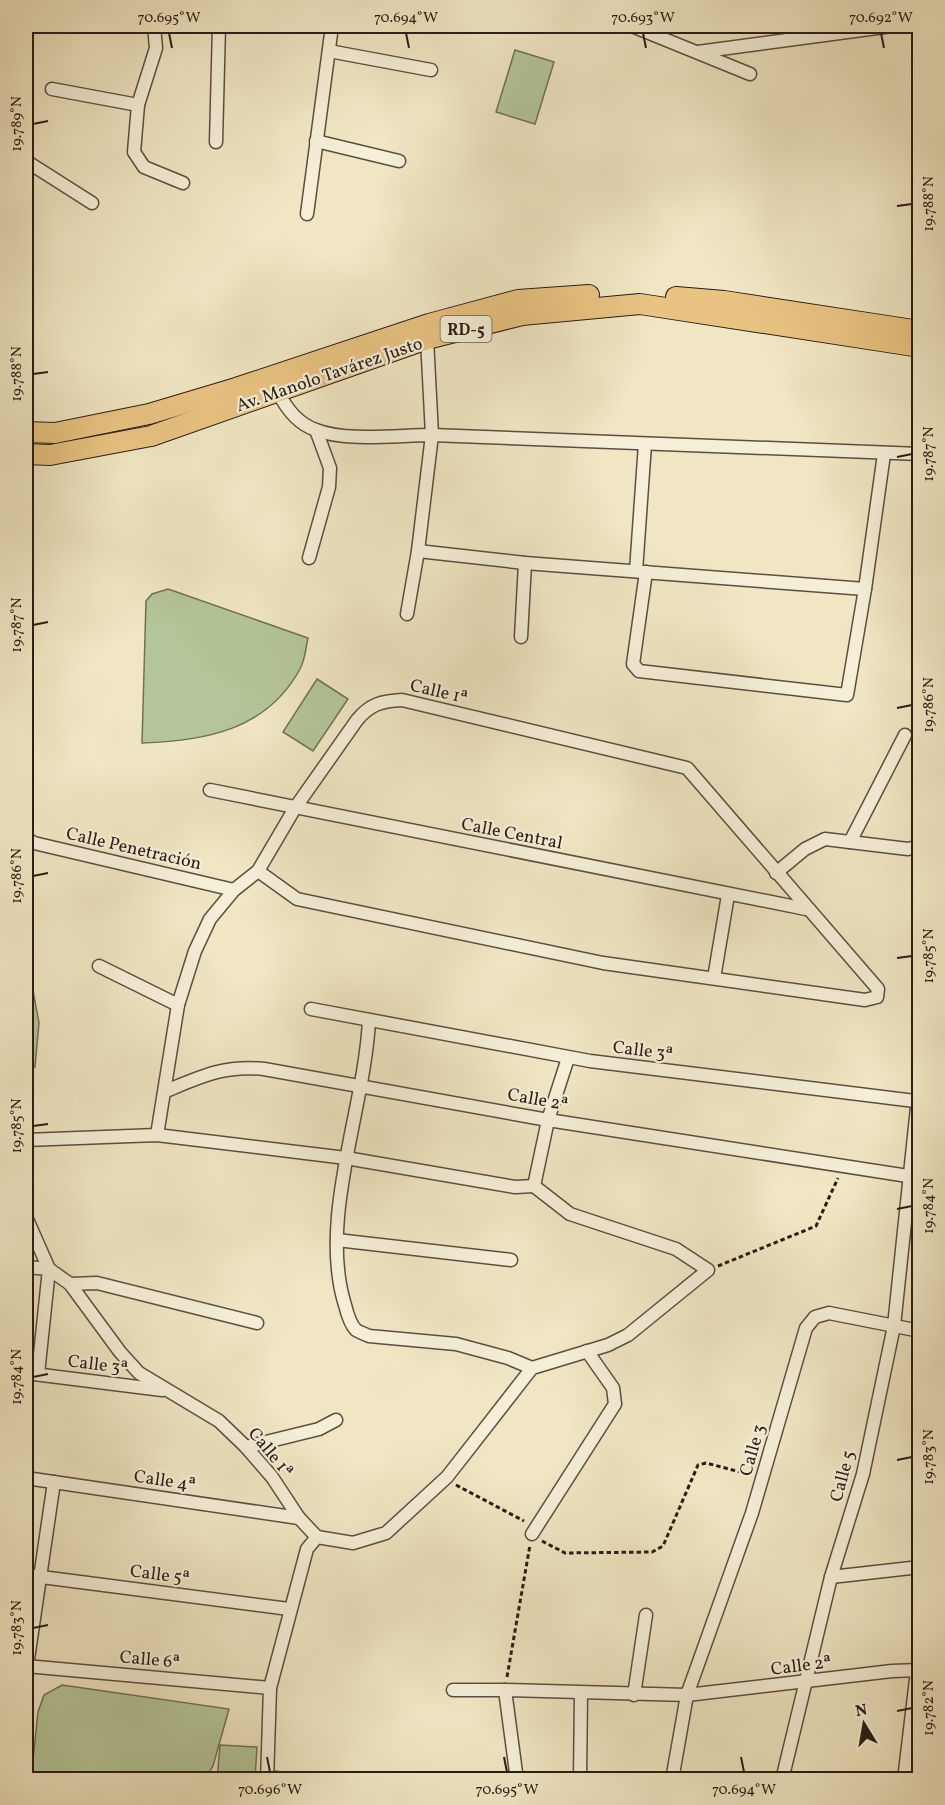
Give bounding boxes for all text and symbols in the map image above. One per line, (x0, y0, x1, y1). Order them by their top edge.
text: 70.695°W (137, 8, 201, 29)
text: 70.694°W (374, 8, 438, 29)
text: 70.693°W (611, 8, 675, 29)
text: 70.692°W (849, 8, 913, 29)
text: 19.789°N (7, 96, 28, 152)
text: 19.788°N (919, 176, 940, 232)
road number: RD-5 (440, 316, 492, 342)
street label: Av. Manolo Tavárez Justo (233, 332, 426, 419)
text: 19.788°N (7, 346, 28, 402)
text: 19.787°N (919, 426, 940, 482)
text: 19.787°N (7, 597, 28, 653)
street label: Calle 1ª (407, 674, 470, 711)
text: 19.786°N (919, 677, 940, 733)
street label: Calle Central (459, 812, 565, 857)
street label: Calle Penetración (64, 822, 204, 877)
text: 19.786°N (7, 848, 28, 904)
text: 19.785°N (919, 928, 940, 984)
street label: Calle 3ª (611, 1035, 675, 1068)
street label: Calle 2ª (505, 1083, 570, 1118)
text: 19.785°N (7, 1098, 28, 1154)
text: 19.784°N (919, 1178, 940, 1234)
text: 19.784°N (7, 1349, 28, 1405)
street label: Calle 3ª (66, 1349, 130, 1382)
street label: Calle 3 (734, 1422, 773, 1479)
street label: Calle 1ª (241, 1423, 298, 1484)
text: 19.783°N (919, 1429, 940, 1485)
street label: Calle 5 (825, 1448, 862, 1505)
street label: Calle 4ª (132, 1465, 197, 1498)
street label: Calle 5ª (128, 1559, 191, 1592)
text: 19.783°N (7, 1600, 28, 1656)
street label: Calle 6ª (119, 1645, 181, 1676)
street label: Calle 2ª (769, 1650, 833, 1683)
text: 19.782°N (919, 1680, 940, 1736)
north arrow (834, 1694, 894, 1754)
text: N (854, 1699, 870, 1723)
text: 70.696°W (238, 1780, 302, 1801)
text: 70.695°W (475, 1780, 539, 1801)
text: 70.694°W (712, 1780, 776, 1801)

